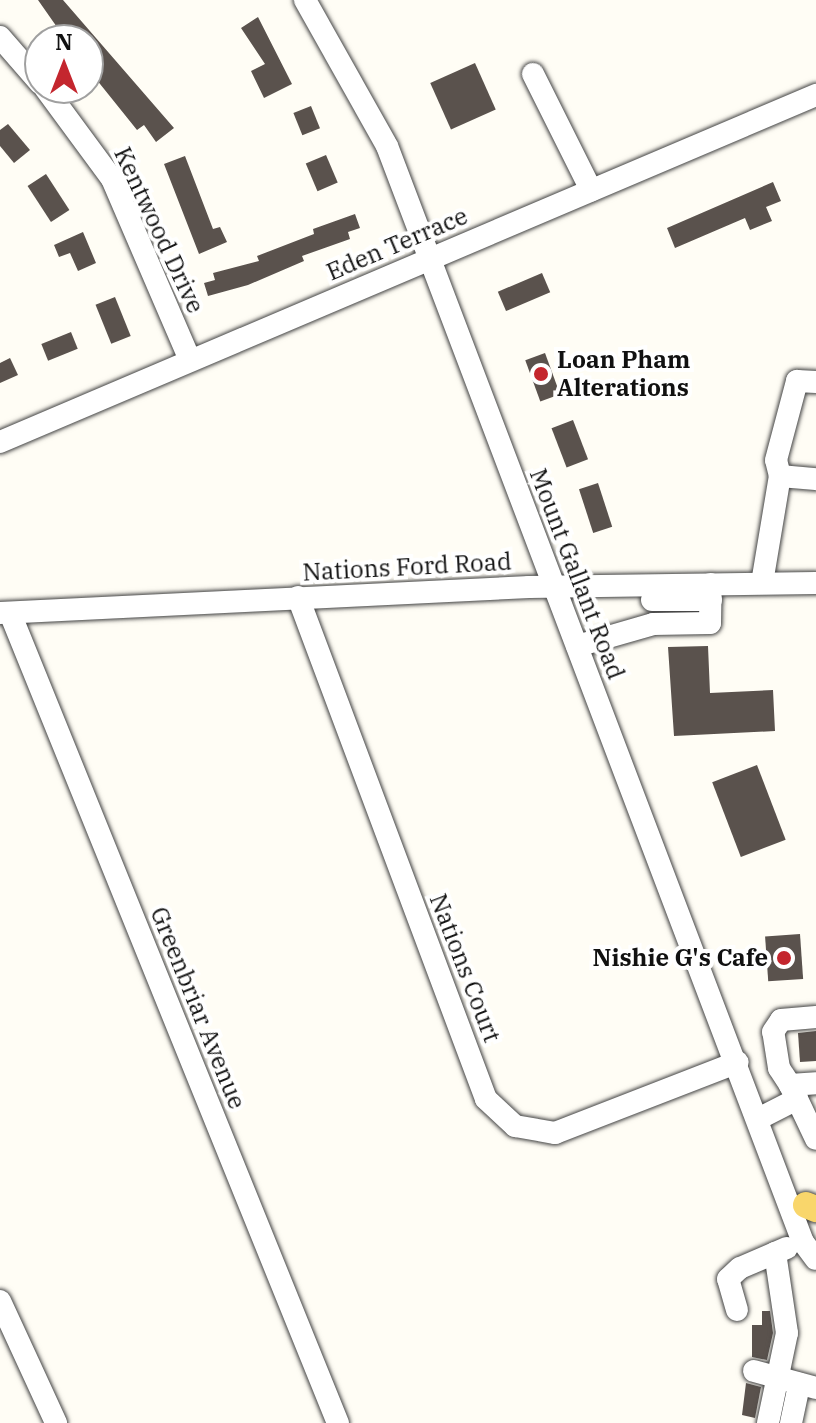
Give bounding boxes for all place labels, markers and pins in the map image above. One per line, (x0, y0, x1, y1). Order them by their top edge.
place label: Loan Pham Alterations (557, 346, 690, 402)
marker: Loan Pham Alterations (532, 365, 550, 383)
place label: Nishie G's Cafe (593, 944, 768, 972)
marker: Nishie G's Cafe (775, 949, 793, 967)

